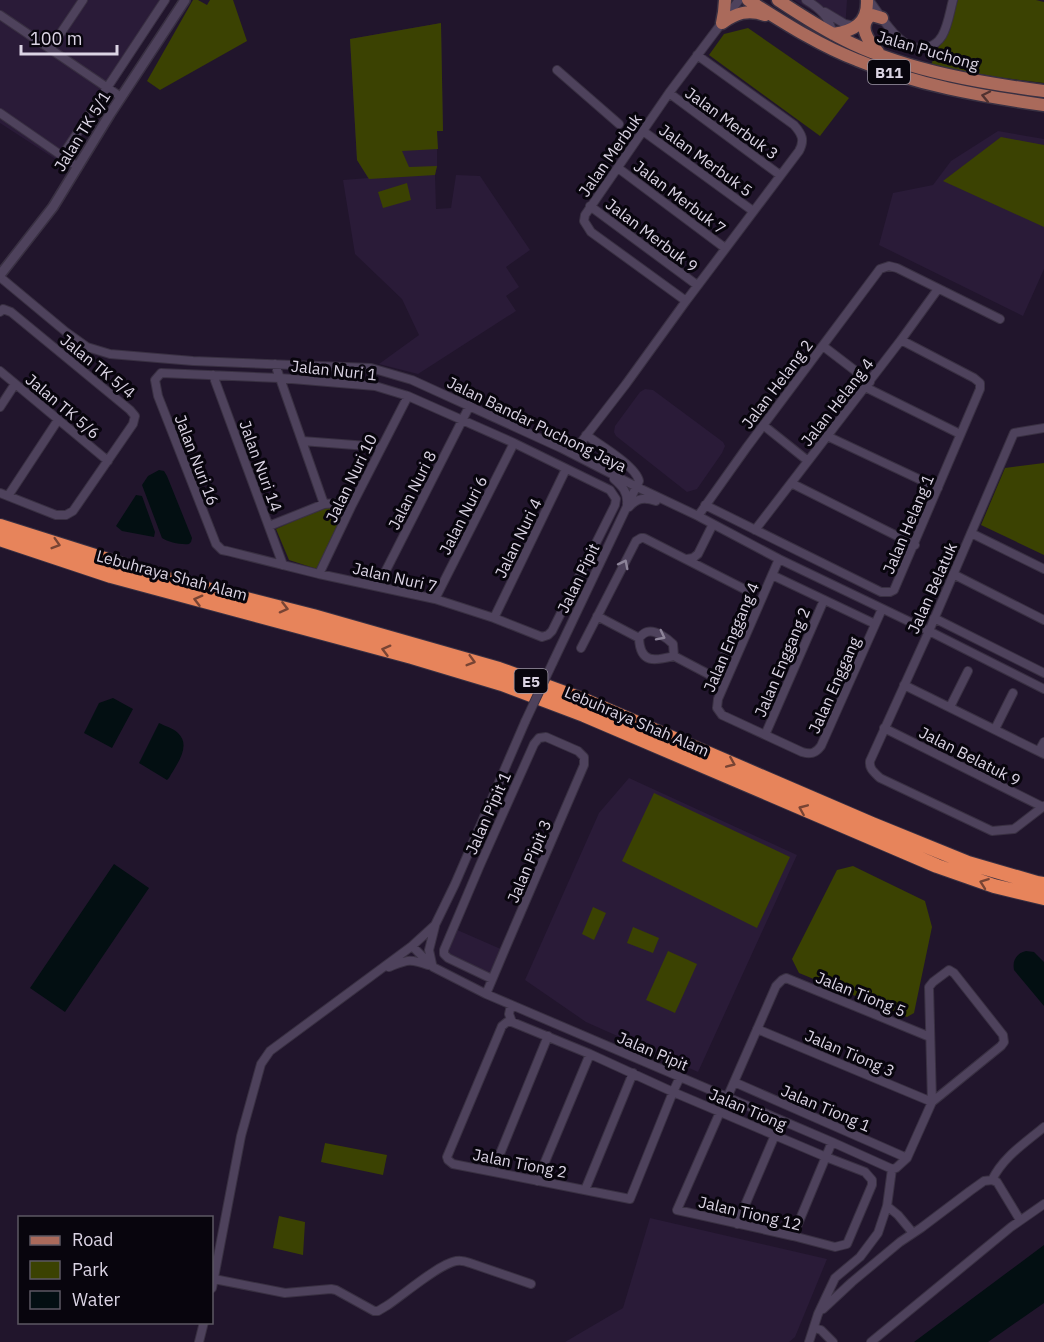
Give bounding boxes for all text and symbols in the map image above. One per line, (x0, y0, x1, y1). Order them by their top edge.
scale bar (21, 18, 117, 56)
street label: Jalan Puchong (875, 26, 982, 74)
text: 100 m (30, 27, 82, 50)
road number: B11 (868, 60, 910, 84)
street label: Jalan Merbuk 3 (682, 82, 782, 164)
street label: Jalan TK 5/1 (49, 87, 115, 175)
one-way arrow (981, 90, 991, 103)
street label: Jalan Merbuk (574, 109, 646, 200)
street label: Jalan Merbuk 5 (656, 119, 756, 201)
street label: Jalan Merbuk 7 (630, 156, 730, 238)
street label: Jalan Merbuk 9 (602, 194, 702, 276)
street label: Jalan TK 5/4 (56, 330, 140, 402)
street label: Jalan Helang 2 (737, 336, 817, 432)
street label: Jalan Helang 4 (796, 354, 878, 450)
street label: Jalan Nuri 1 (290, 356, 378, 384)
street label: Jalan TK 5/6 (22, 369, 104, 443)
street label: Jalan Bandar Puchong Jaya (444, 372, 630, 476)
street label: Jalan Nuri 16 (171, 412, 223, 508)
street label: Jalan Nuri 14 (235, 418, 287, 514)
street label: Jalan Nuri 10 (321, 431, 381, 525)
street label: Jalan Nuri 8 (384, 447, 440, 533)
street label: Jalan Helang 1 (878, 471, 938, 577)
street label: Jalan Nuri 6 (435, 472, 491, 558)
street label: Jalan Nuri 4 (490, 495, 546, 581)
one-way arrow (50, 537, 61, 549)
street label: Jalan Belatuk (903, 539, 961, 637)
street label: Jalan Pipit (553, 540, 603, 616)
street label: Lebuhraya Shah Alam (94, 545, 250, 605)
street label: Jalan Nuri 7 (351, 558, 439, 596)
one-way arrow (617, 559, 628, 570)
street label: Jalan Enggang 4 (699, 579, 763, 695)
one-way arrow (193, 594, 203, 607)
one-way arrow (278, 601, 288, 614)
street label: Jalan Enggang 2 (750, 604, 814, 720)
one-way arrow (655, 629, 666, 641)
street label: Jalan Enggang (804, 633, 864, 737)
one-way arrow (381, 645, 392, 657)
one-way arrow (465, 654, 476, 666)
road number: E5 (514, 669, 548, 693)
street label: Lebuhraya Shah Alam (562, 681, 712, 761)
street label: Jalan Belatuk 9 (916, 722, 1024, 790)
one-way arrow (724, 756, 735, 768)
street label: Jalan Pipit 1 (461, 769, 515, 857)
one-way arrow (799, 804, 810, 816)
street label: Jalan Pipit 3 (503, 816, 555, 906)
one-way arrow (979, 877, 990, 890)
street label: Jalan Tiong 5 (813, 967, 909, 1021)
street label: Jalan Tiong 3 (802, 1025, 898, 1081)
street label: Jalan Pipit (615, 1027, 691, 1075)
street label: Jalan Tiong 1 (778, 1080, 874, 1136)
street label: Jalan Tiong (706, 1084, 790, 1134)
street label: Jalan Tiong 2 (471, 1144, 569, 1182)
street label: Jalan Tiong 12 (697, 1191, 803, 1235)
legend (18, 1216, 213, 1324)
text: Road (72, 1228, 113, 1251)
text: Park (72, 1258, 109, 1281)
text: Water (72, 1288, 121, 1311)

